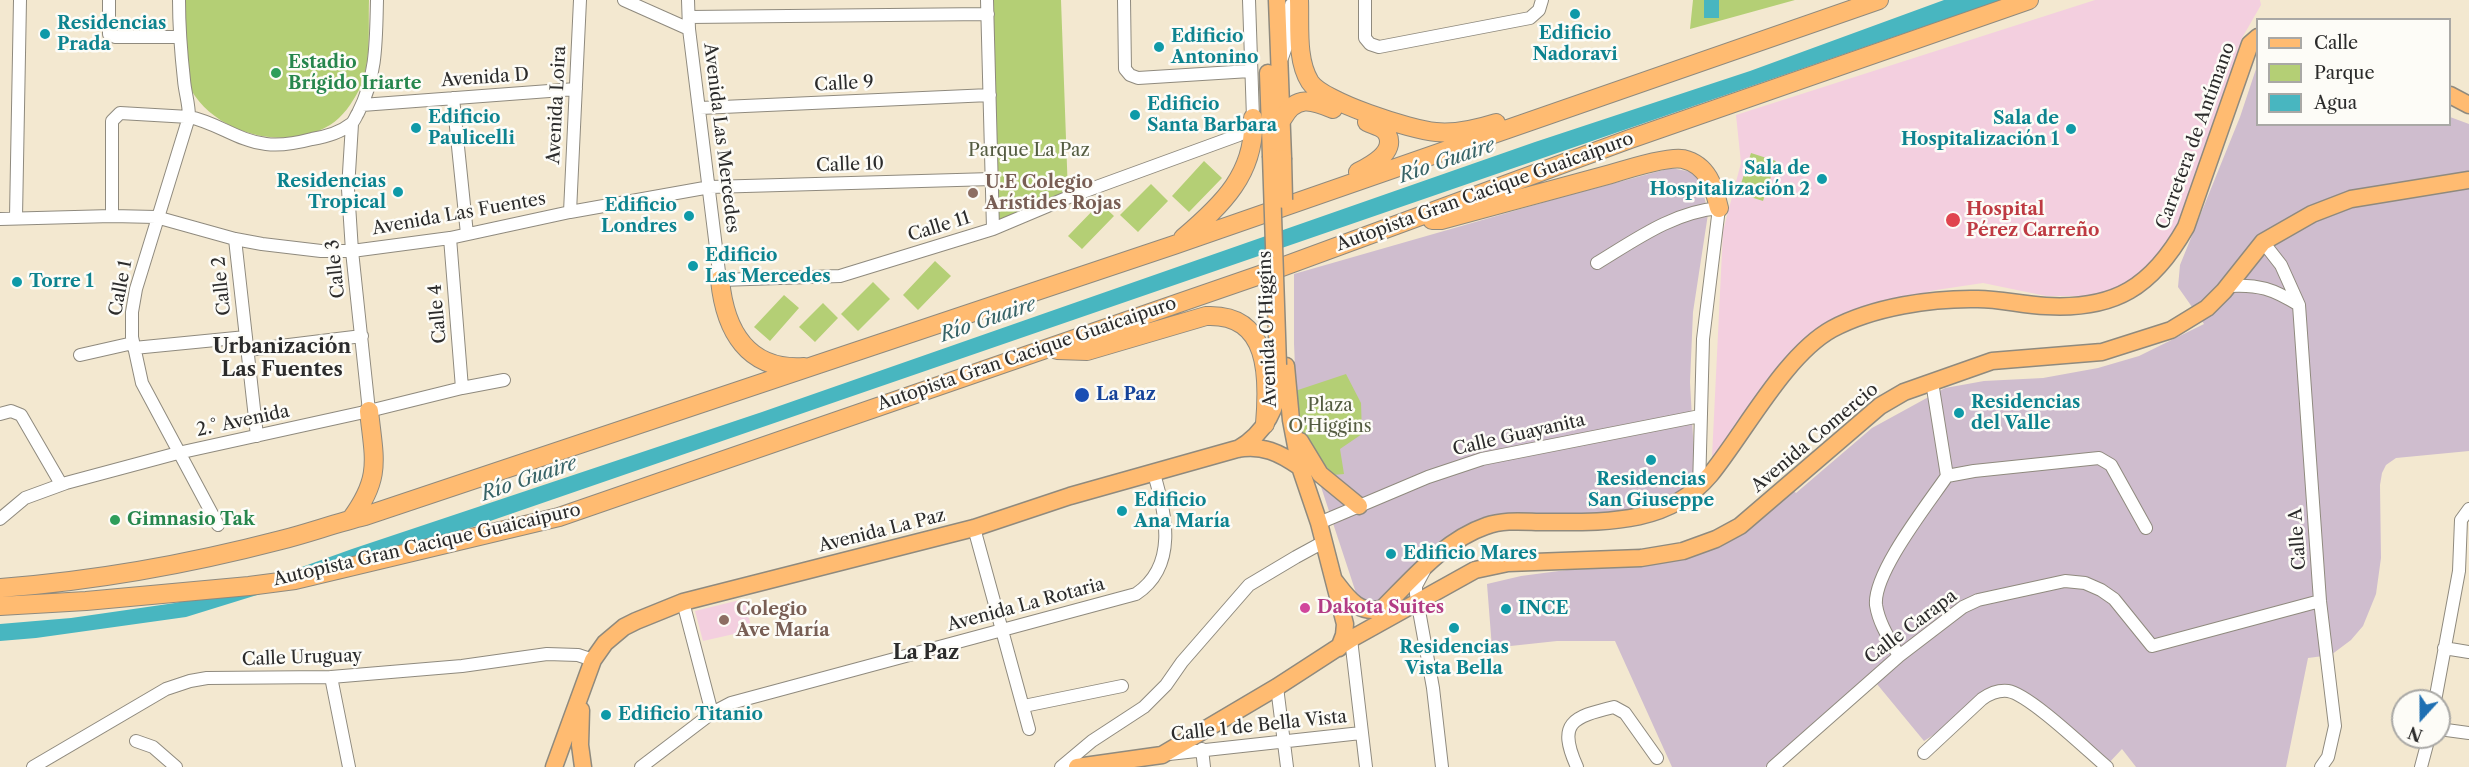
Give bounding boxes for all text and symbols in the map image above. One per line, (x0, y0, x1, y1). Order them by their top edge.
marker: Edificio Nadoravi (1568, 7, 1582, 21)
place label: Residencias Prada (57, 13, 166, 56)
legend (2256, 18, 2451, 126)
place label: Edificio Nadoravi (1532, 23, 1618, 66)
place label: Edificio Antonino (1171, 26, 1258, 68)
marker: Residencias Prada (38, 27, 52, 41)
text: Calle (2314, 32, 2358, 54)
marker: Edificio Antonino (1152, 40, 1166, 54)
street label: Carretera de Antímano (2152, 40, 2240, 232)
street label: Avenida Las Mercedes (699, 42, 743, 234)
street label: Avenida Loira (543, 45, 571, 165)
place label: Estadio Brígido Iriarte (288, 52, 421, 94)
text: Parque (2314, 62, 2375, 84)
street label: Avenida D (440, 64, 530, 92)
marker: Estadio Brígido Iriarte (269, 66, 283, 80)
street label: Calle 9 (814, 72, 874, 96)
text: Agua (2314, 92, 2357, 114)
place label: Edificio Santa Barbara (1147, 94, 1277, 136)
place label: Edificio Paulicelli (428, 107, 515, 150)
marker: Edificio Santa Barbara (1128, 108, 1142, 122)
place label: Sala de Hospitalización 1 (1901, 108, 2059, 150)
marker: Edificio Paulicelli (409, 121, 423, 135)
marker: Sala de Hospitalización 1 (2064, 122, 2078, 136)
street label: Autopista Gran Cacique Guaicaipuro (1333, 128, 1637, 256)
water label: Río Guaire (1396, 133, 1498, 189)
park label: Parque La Paz (968, 140, 1090, 162)
street label: Calle 10 (816, 153, 884, 177)
place label: Sala de Hospitalización 2 (1649, 158, 1810, 201)
place label: Residencias Tropical (277, 171, 386, 213)
place label: U.E Colegio Arístides Rojas (985, 172, 1121, 214)
marker: Sala de Hospitalización 2 (1815, 172, 1829, 186)
marker: Residencias Tropical (391, 185, 405, 199)
marker: U.E Colegio Arístides Rojas (966, 186, 980, 200)
street label: Avenida Las Fuentes (371, 188, 547, 240)
place label: Edificio Londres (601, 195, 677, 238)
place label: Hospital Pérez Carreño (1966, 199, 2100, 242)
street label: Calle 11 (905, 207, 973, 247)
marker: Edificio Londres (682, 209, 696, 223)
marker: Hospital Pérez Carreño (1944, 211, 1962, 229)
street label: Calle 3 (322, 239, 350, 299)
place label: Edificio Las Mercedes (705, 245, 831, 288)
street label: Avenida O'Higgins (1254, 250, 1282, 408)
street label: Calle 2 (208, 255, 236, 317)
street label: Calle 1 (105, 258, 137, 318)
marker: Edificio Las Mercedes (686, 259, 700, 273)
place label: Torre 1 (29, 271, 93, 293)
marker: Torre 1 (10, 275, 24, 289)
street label: Calle 4 (425, 283, 451, 345)
water label: Río Guaire (937, 292, 1039, 348)
street label: Autopista Gran Cacique Guaicaipuro (875, 293, 1179, 415)
district label: Urbanización Las Fuentes (213, 335, 351, 382)
street label: Avenida Comercio (1747, 379, 1883, 497)
place label: La Paz (1096, 384, 1156, 406)
marker: La Paz (1073, 386, 1091, 404)
place label: Residencias del Valle (1971, 392, 2080, 434)
park label: Plaza O'Higgins (1288, 395, 1372, 438)
street label: 2.° Avenida (194, 401, 292, 441)
marker: Residencias del Valle (1952, 406, 1966, 420)
street label: Calle Guayanita (1451, 409, 1587, 461)
water label: Río Guaire (478, 451, 580, 507)
marker: Residencias San Giuseppe (1644, 453, 1658, 467)
place label: Residencias San Giuseppe (1588, 469, 1714, 512)
place label: Edificio Ana María (1134, 490, 1230, 532)
street label: Autopista Gran Cacique Guaicaipuro (271, 499, 583, 591)
marker: Edificio Ana María (1115, 504, 1129, 518)
street label: Avenida La Paz (816, 505, 948, 557)
street label: Calle A (2285, 507, 2311, 571)
place label: Gimnasio Tak (127, 509, 255, 531)
marker: Gimnasio Tak (108, 513, 122, 527)
place label: Edificio Mares (1403, 543, 1537, 565)
marker: Edificio Mares (1384, 547, 1398, 561)
street label: Avenida La Rotaria (945, 574, 1107, 636)
street label: Calle Carapa (1861, 585, 1961, 669)
place label: Dakota Suites (1317, 597, 1444, 619)
place label: INCE (1518, 598, 1569, 620)
place label: Colegio Ave María (736, 599, 830, 642)
marker: Dakota Suites (1298, 601, 1312, 615)
marker: INCE (1499, 602, 1513, 616)
marker: Colegio Ave María (717, 613, 731, 627)
marker: Residencias Vista Bella (1447, 621, 1461, 635)
place label: Residencias Vista Bella (1399, 637, 1509, 680)
district label: La Paz (893, 641, 959, 665)
street label: Calle Uruguay (241, 645, 363, 671)
north arrow (2391, 689, 2451, 749)
place label: Edificio Titanio (618, 704, 763, 726)
street label: Calle 1 de Bella Vista (1170, 706, 1348, 746)
marker: Edificio Titanio (599, 708, 613, 722)
text: N (2405, 722, 2425, 746)

